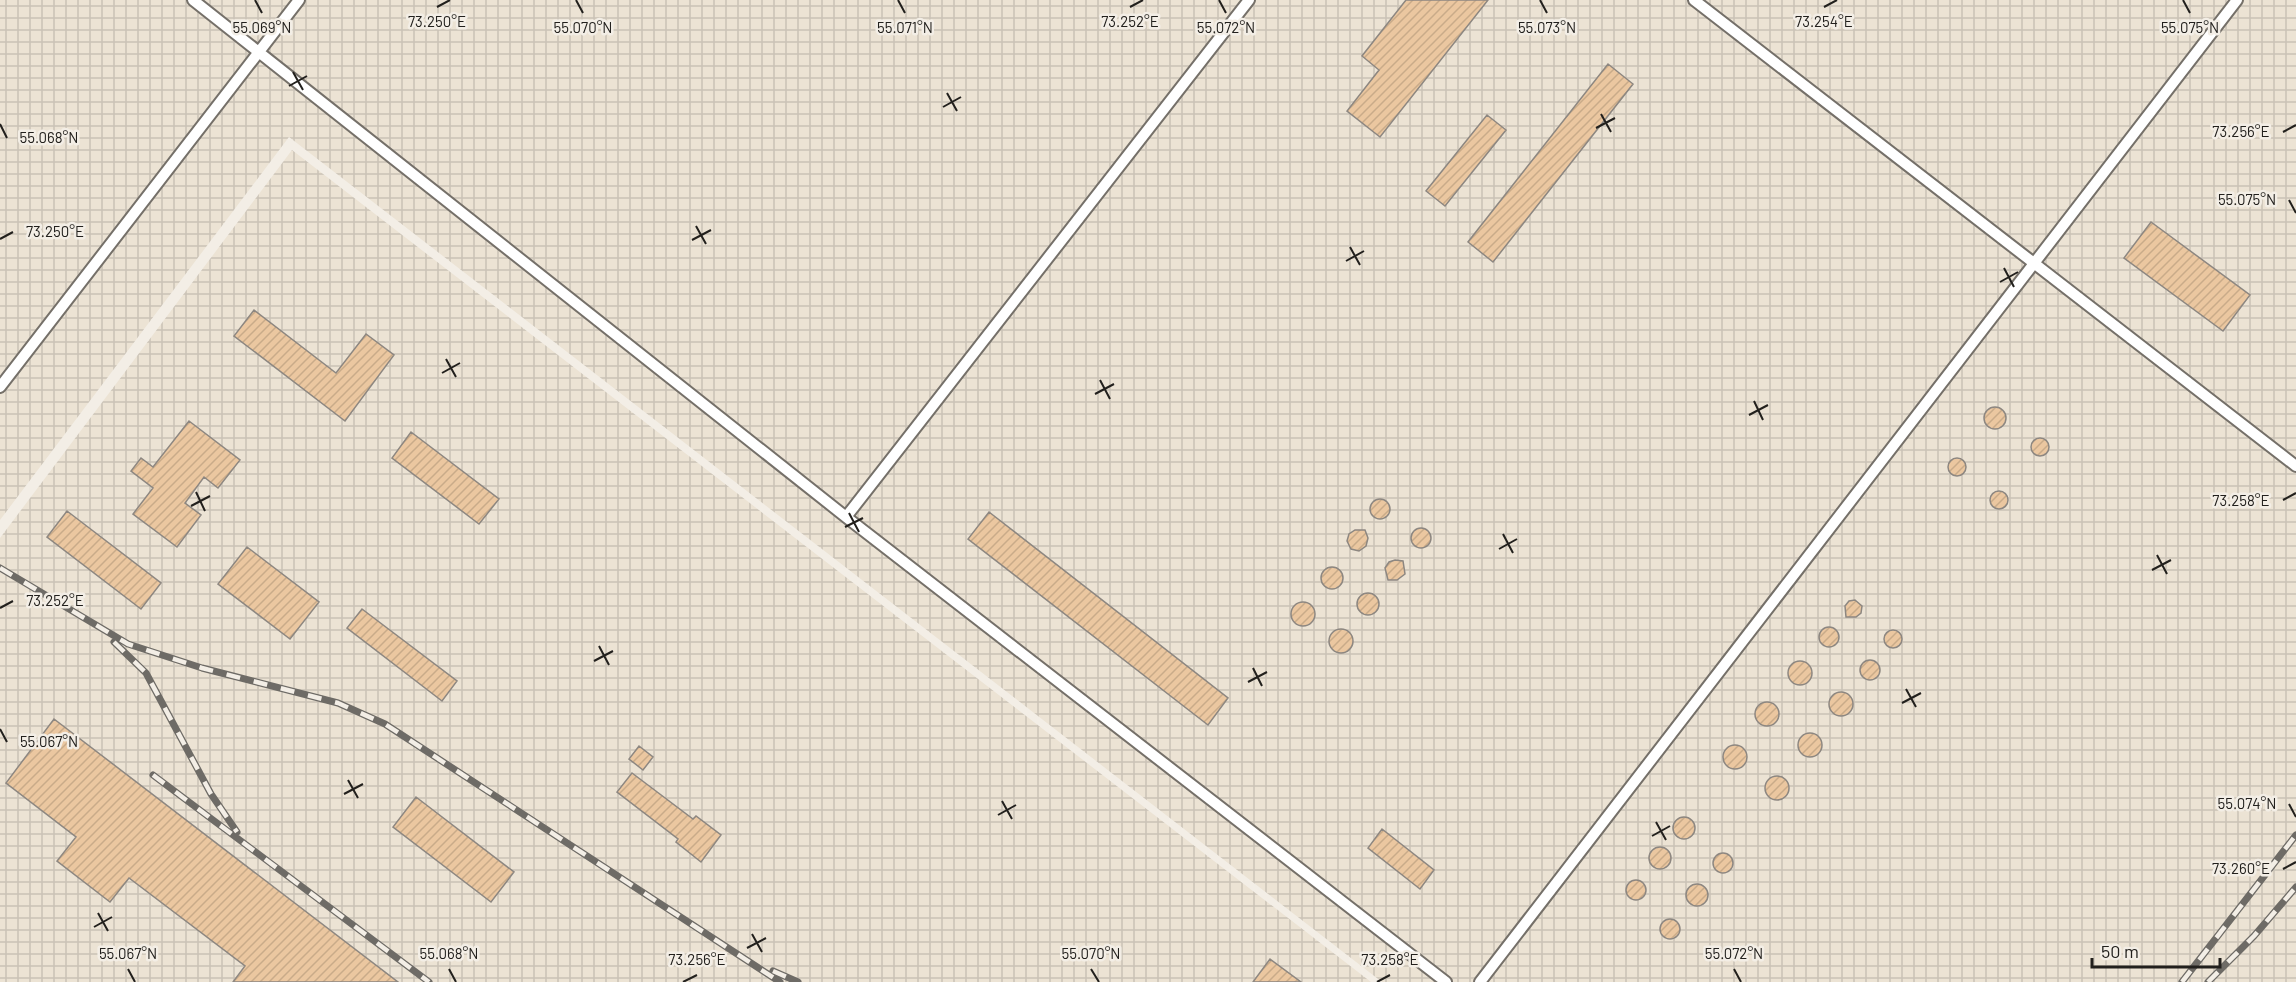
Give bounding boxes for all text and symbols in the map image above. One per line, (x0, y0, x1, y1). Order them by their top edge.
text: 73.250°E (408, 12, 466, 30)
text: 73.252°E (1101, 12, 1159, 30)
text: 73.254°E (1795, 12, 1853, 30)
text: 55.069°N (233, 18, 291, 36)
text: 55.070°N (554, 18, 612, 36)
text: 55.071°N (877, 18, 933, 36)
text: 55.072°N (1197, 18, 1255, 36)
text: 55.073°N (1518, 18, 1576, 36)
text: 55.075°N (2161, 18, 2219, 36)
text: 73.256°E (2212, 122, 2270, 140)
text: 55.068°N (20, 128, 78, 146)
text: 55.075°N (2218, 190, 2276, 208)
text: 73.250°E (26, 222, 84, 240)
text: 73.258°E (2212, 491, 2270, 509)
text: 73.252°E (26, 591, 84, 609)
text: 55.067°N (20, 732, 78, 750)
text: 55.074°N (2218, 794, 2276, 812)
text: 73.260°E (2212, 859, 2270, 877)
scale bar (2092, 931, 2220, 969)
text: 50 m (2101, 940, 2139, 962)
text: 55.067°N (99, 944, 157, 962)
text: 55.068°N (420, 944, 478, 962)
text: 55.070°N (1062, 944, 1120, 962)
text: 55.072°N (1705, 944, 1763, 962)
text: 73.256°E (668, 950, 726, 968)
text: 73.258°E (1361, 950, 1419, 968)

